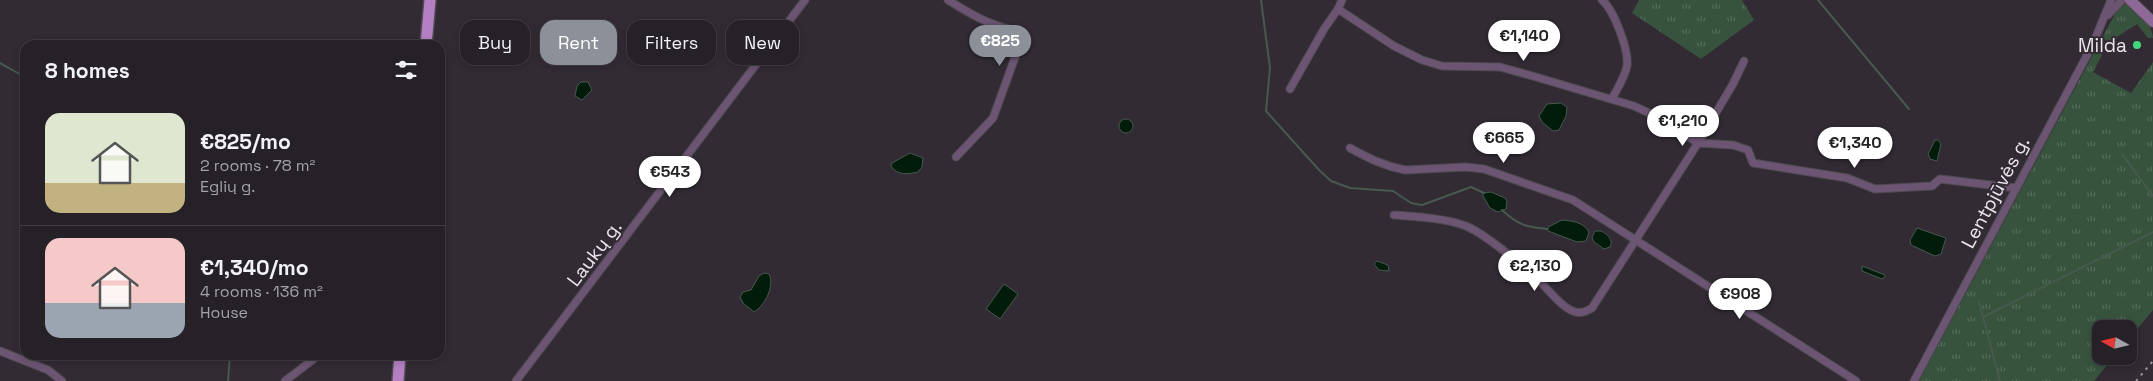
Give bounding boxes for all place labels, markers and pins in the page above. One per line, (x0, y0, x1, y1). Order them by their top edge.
pin: €1,140 (1483, 20, 1565, 62)
pin: €825 (970, 24, 1030, 67)
place label: Milda (2078, 33, 2127, 58)
marker: Milda (2131, 39, 2143, 51)
pin: €1,210 (1642, 104, 1724, 147)
pin: €665 (1474, 121, 1534, 164)
pin: €1,340 (1814, 126, 1896, 169)
pin: €543 (640, 156, 700, 198)
pin: €2,130 (1494, 250, 1576, 292)
pin: €908 (1710, 278, 1770, 320)

